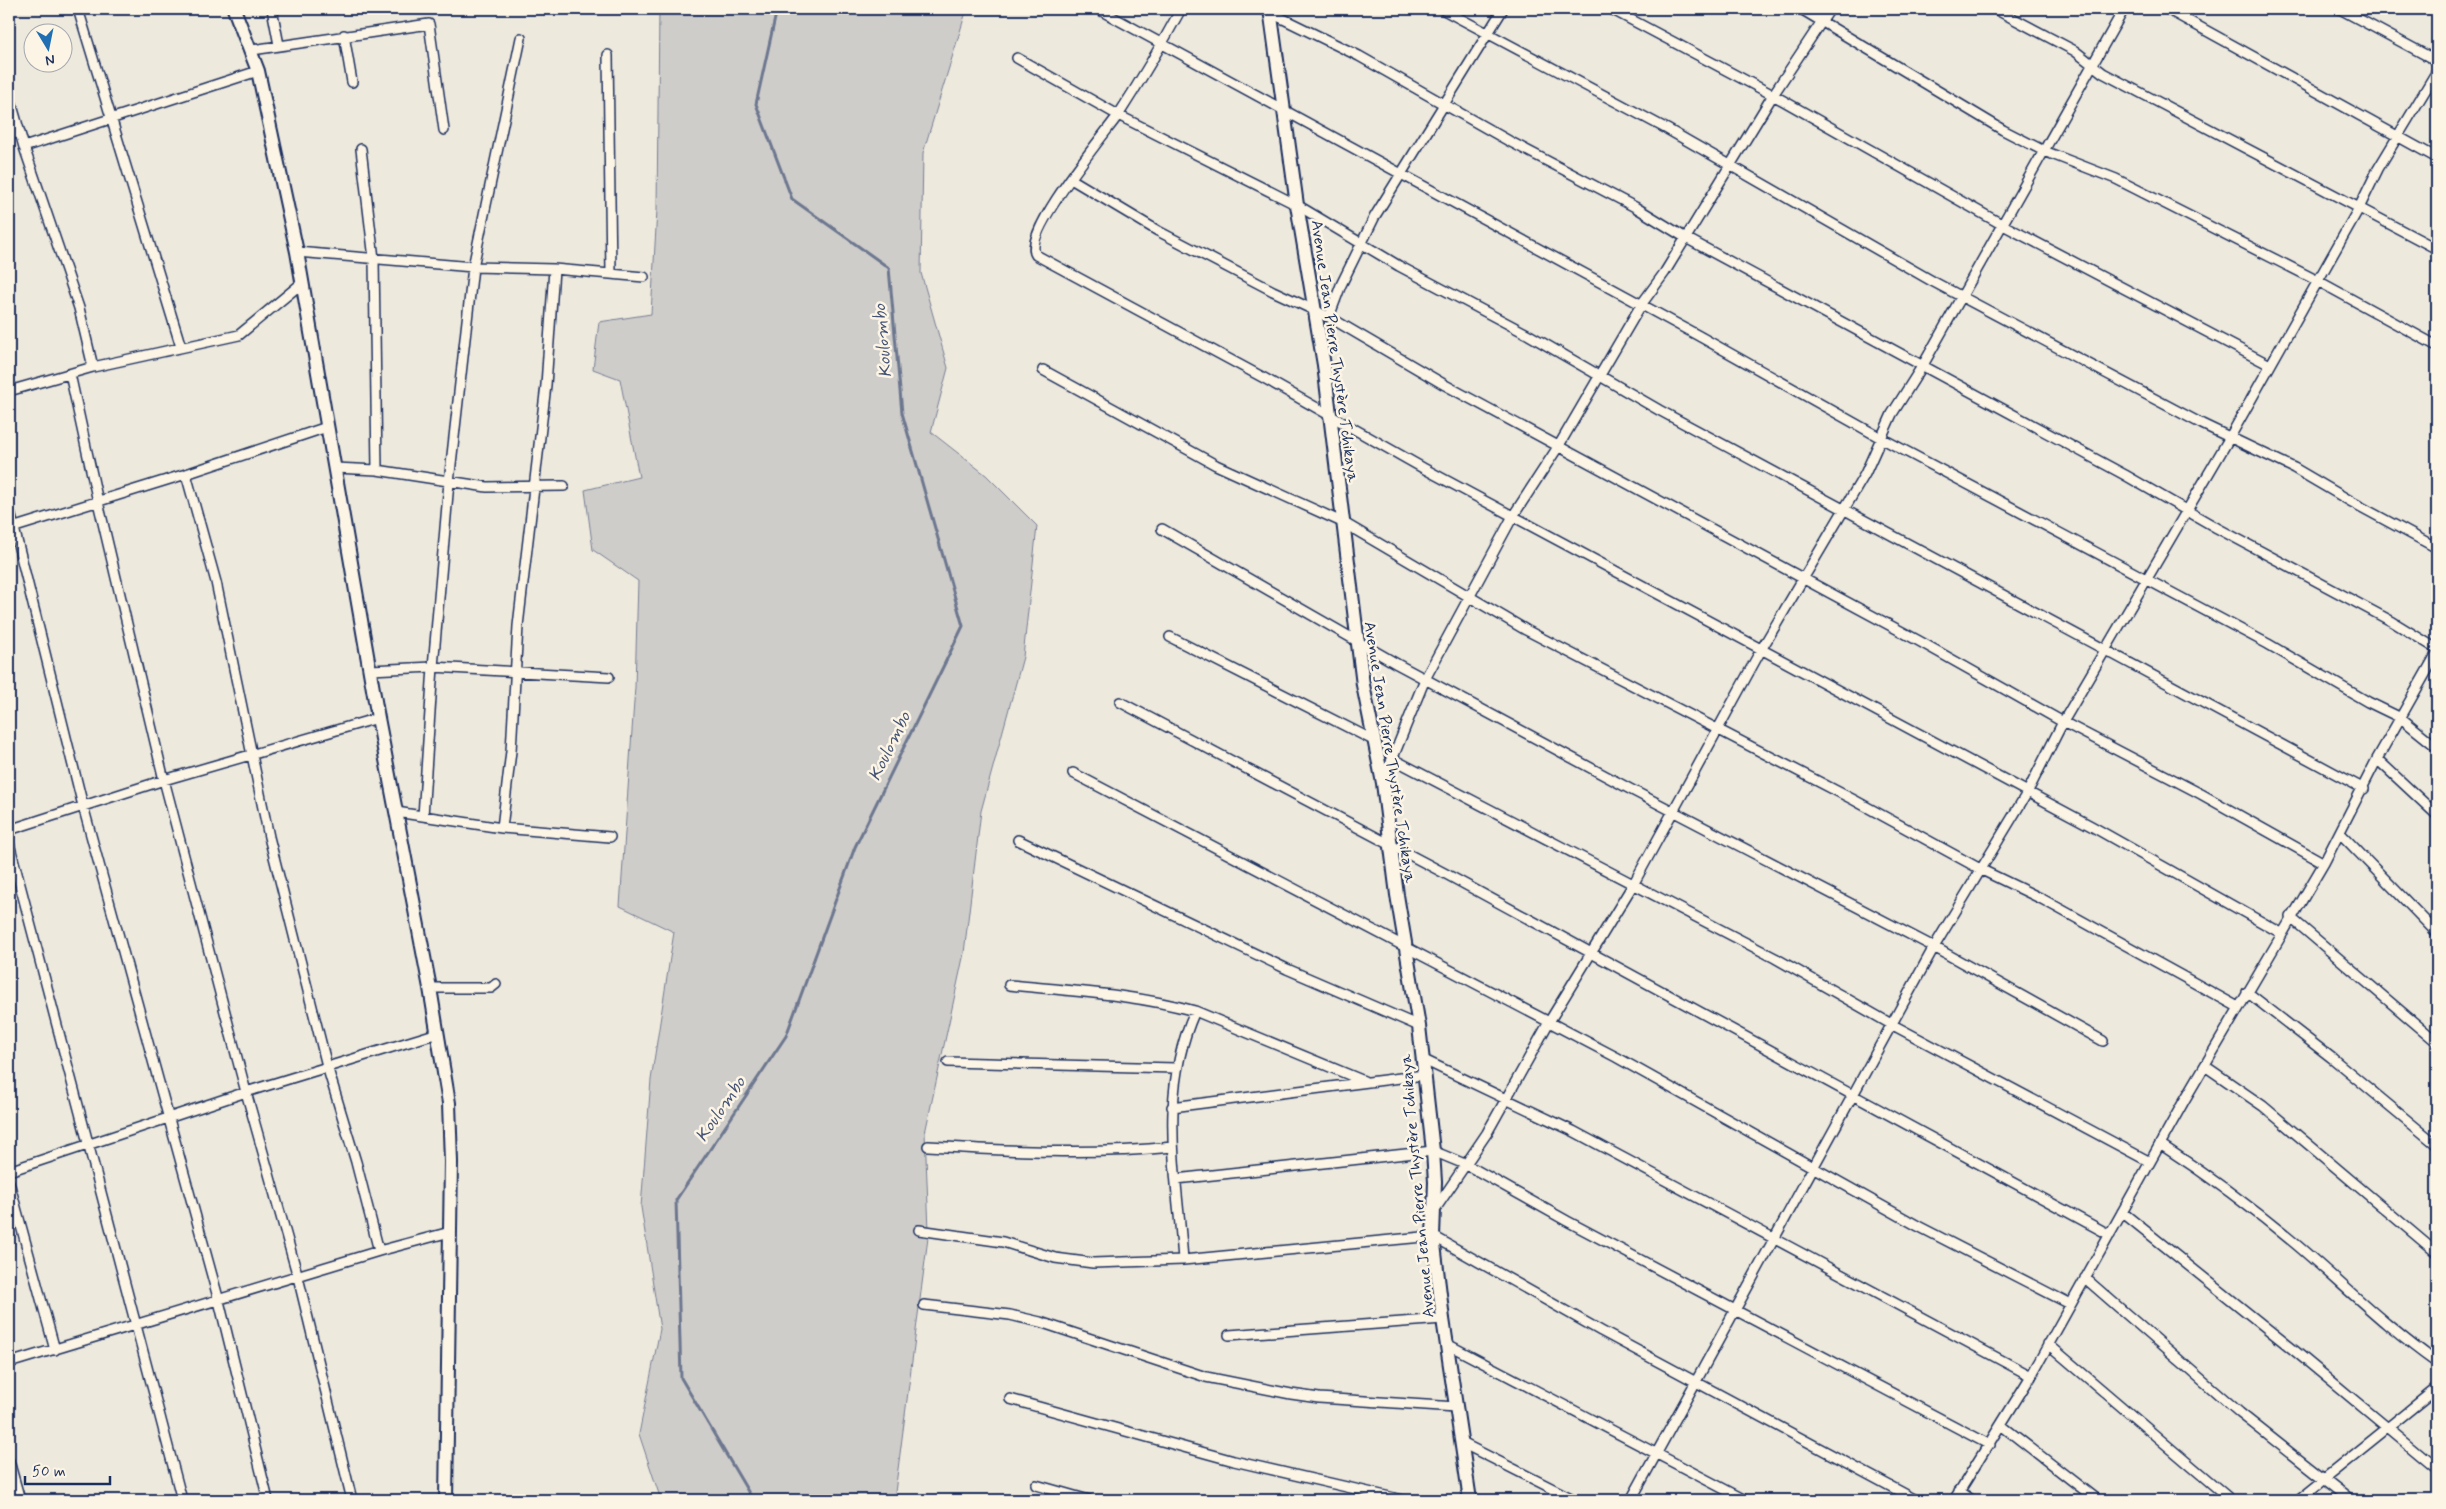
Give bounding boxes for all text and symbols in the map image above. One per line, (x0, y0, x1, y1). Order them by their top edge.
north arrow (22, 22, 72, 72)
text: N (44, 50, 56, 69)
street label: Avenue Jean Pierre Thystère Tchikaya (1306, 219, 1363, 484)
water label: Koulombo (868, 302, 898, 379)
street label: Avenue Jean Pierre Thystère Tchikaya (1358, 620, 1421, 885)
water label: Koulombo (863, 707, 917, 785)
street label: Avenue Jean Pierre Thystère Tchikaya (1395, 1053, 1439, 1319)
water label: Koulombo (690, 1071, 752, 1147)
scale bar (25, 1454, 110, 1486)
text: 50 m (32, 1462, 66, 1482)

